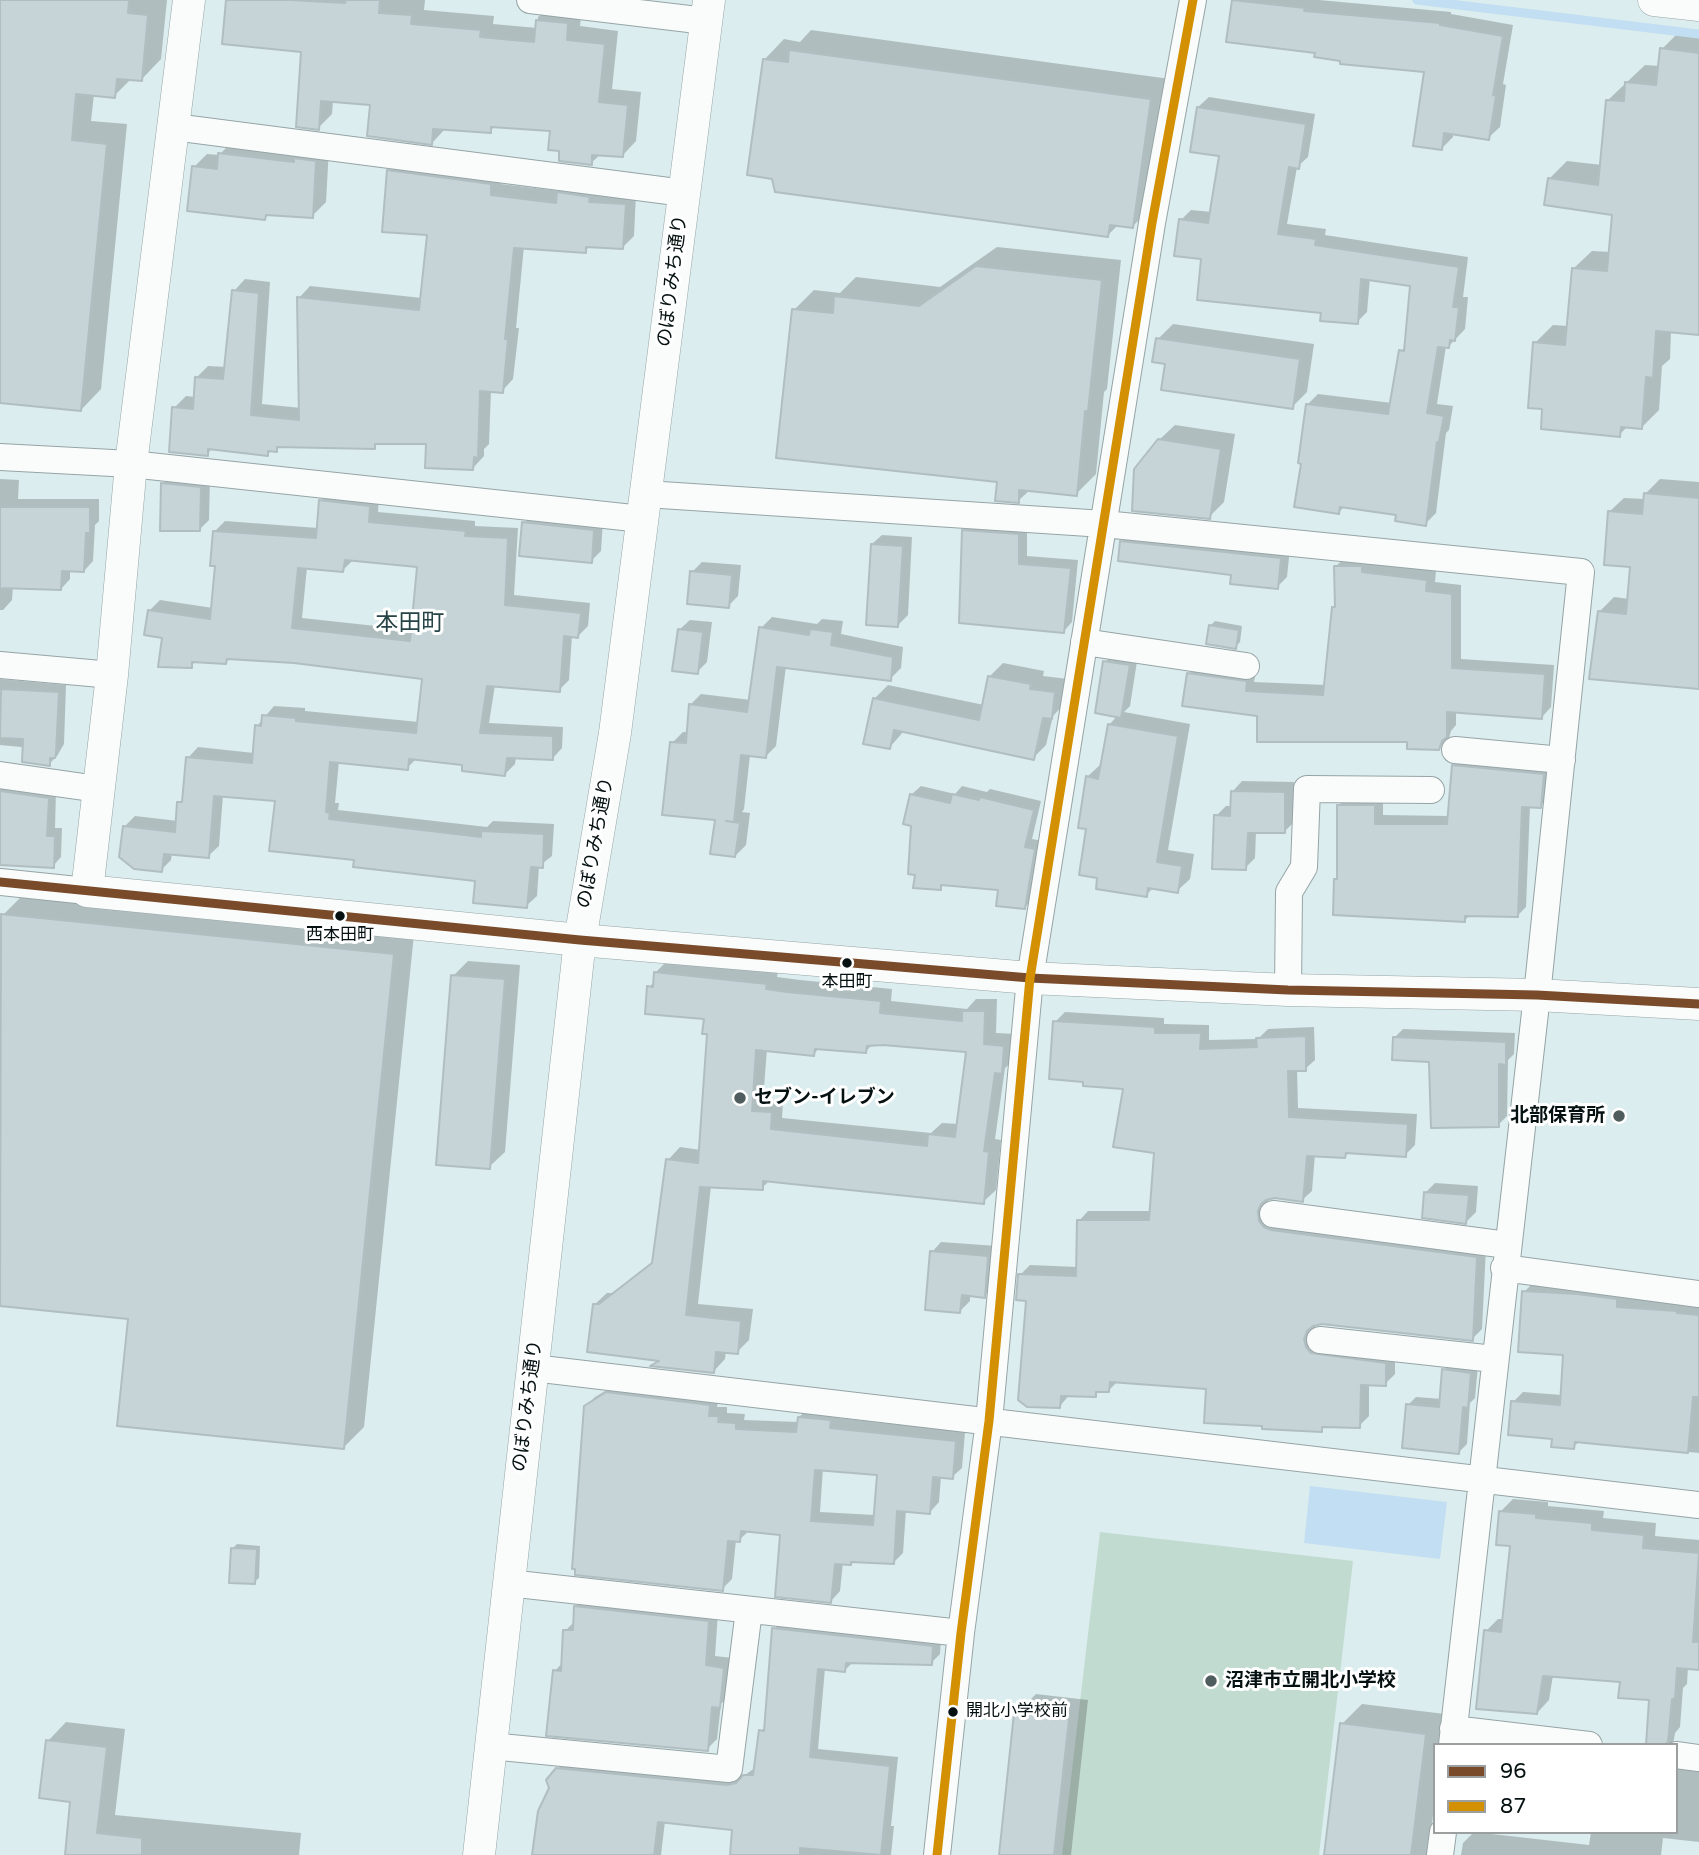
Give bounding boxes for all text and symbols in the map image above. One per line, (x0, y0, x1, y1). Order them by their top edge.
street label: のぼりみち通り (654, 214, 692, 348)
district label: 本田町 (376, 610, 444, 638)
street label: のぼりみち通り (573, 776, 619, 910)
marker: 西本田町 (333, 909, 347, 923)
place label: 西本田町 (306, 926, 374, 946)
marker: 本田町 (840, 956, 854, 970)
place label: 本田町 (822, 973, 872, 993)
place label: セブン-イレブン (754, 1087, 895, 1109)
marker: セブン-イレブン (732, 1090, 748, 1106)
place label: 北部保育所 (1510, 1105, 1605, 1127)
marker: 北部保育所 (1611, 1108, 1627, 1124)
street label: のぼりみち通り (509, 1339, 547, 1473)
place label: 沼津市立開北小学校 (1225, 1670, 1396, 1692)
marker: 沼津市立開北小学校 (1203, 1673, 1219, 1689)
place label: 開北小学校前 (966, 1702, 1068, 1722)
marker: 開北小学校前 (946, 1705, 960, 1719)
legend (1433, 1743, 1678, 1834)
text: 96 (1500, 1759, 1526, 1784)
text: 87 (1500, 1794, 1526, 1819)

